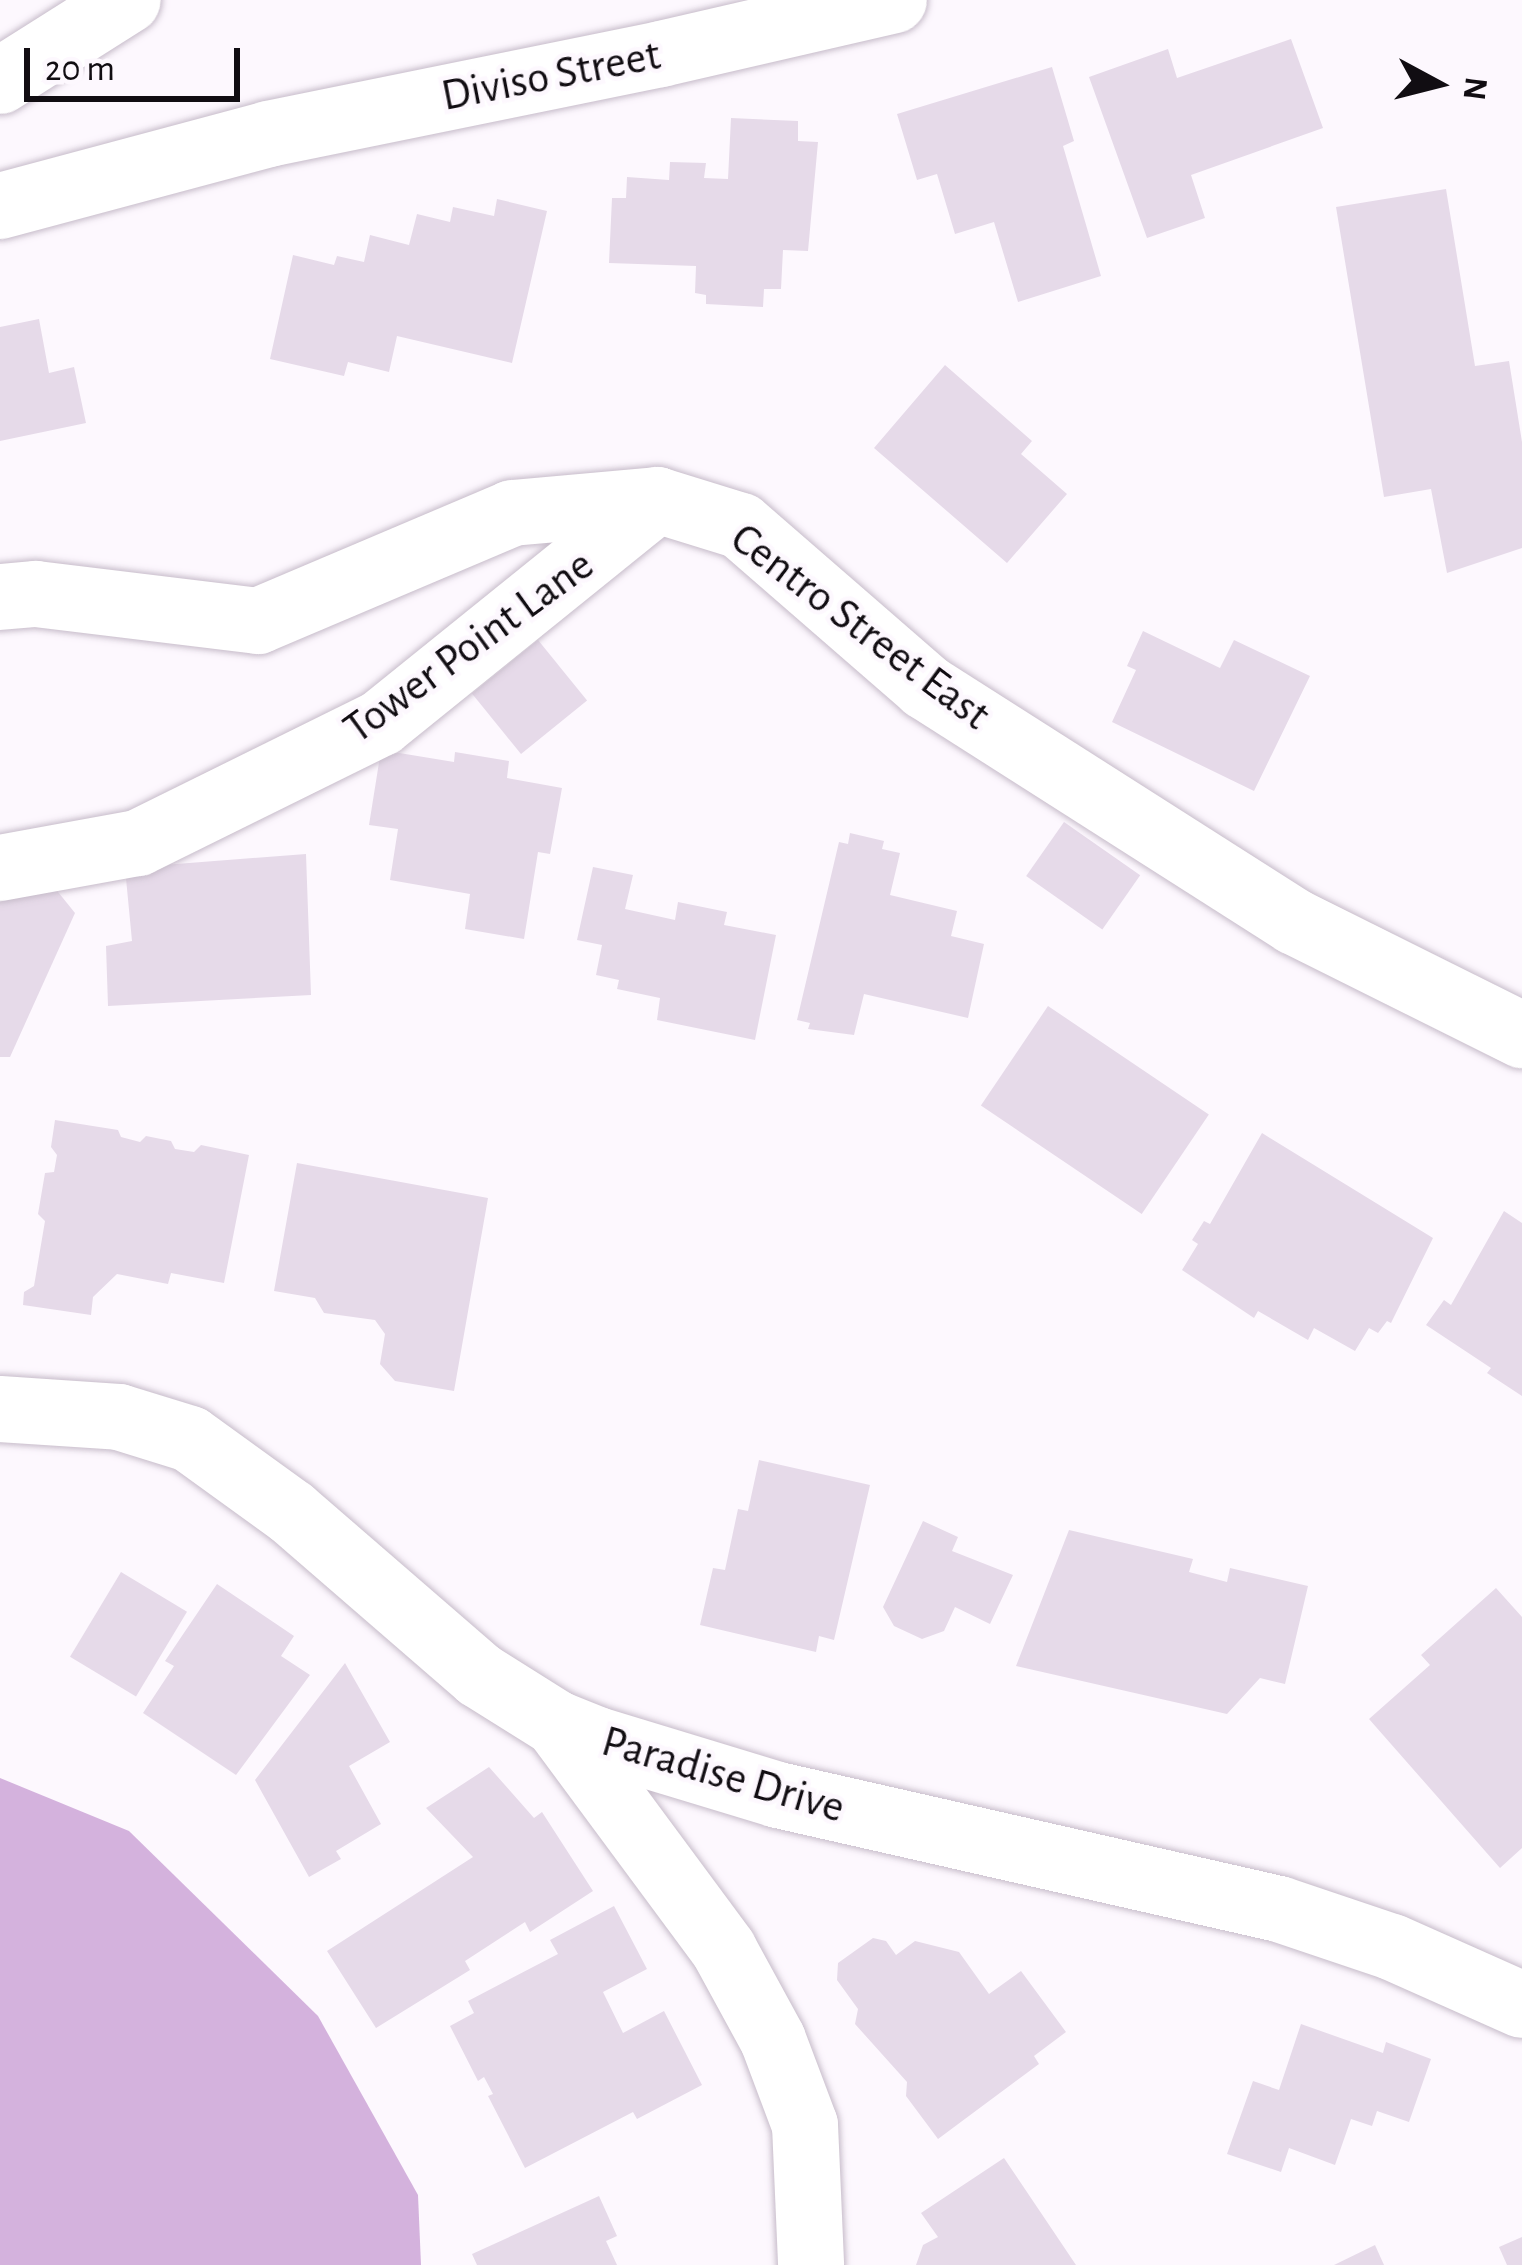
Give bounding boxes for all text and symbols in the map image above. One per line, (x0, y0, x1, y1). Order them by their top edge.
scale bar (30, 24, 246, 98)
north arrow (1378, 24, 1498, 144)
street label: Diviso Street (437, 28, 665, 124)
text: 20 m (45, 51, 115, 87)
text: N (1456, 75, 1492, 102)
street label: Centro Street East (720, 512, 1000, 742)
street label: Tower Point Lane (334, 538, 604, 756)
street label: Paradise Drive (595, 1715, 851, 1835)

